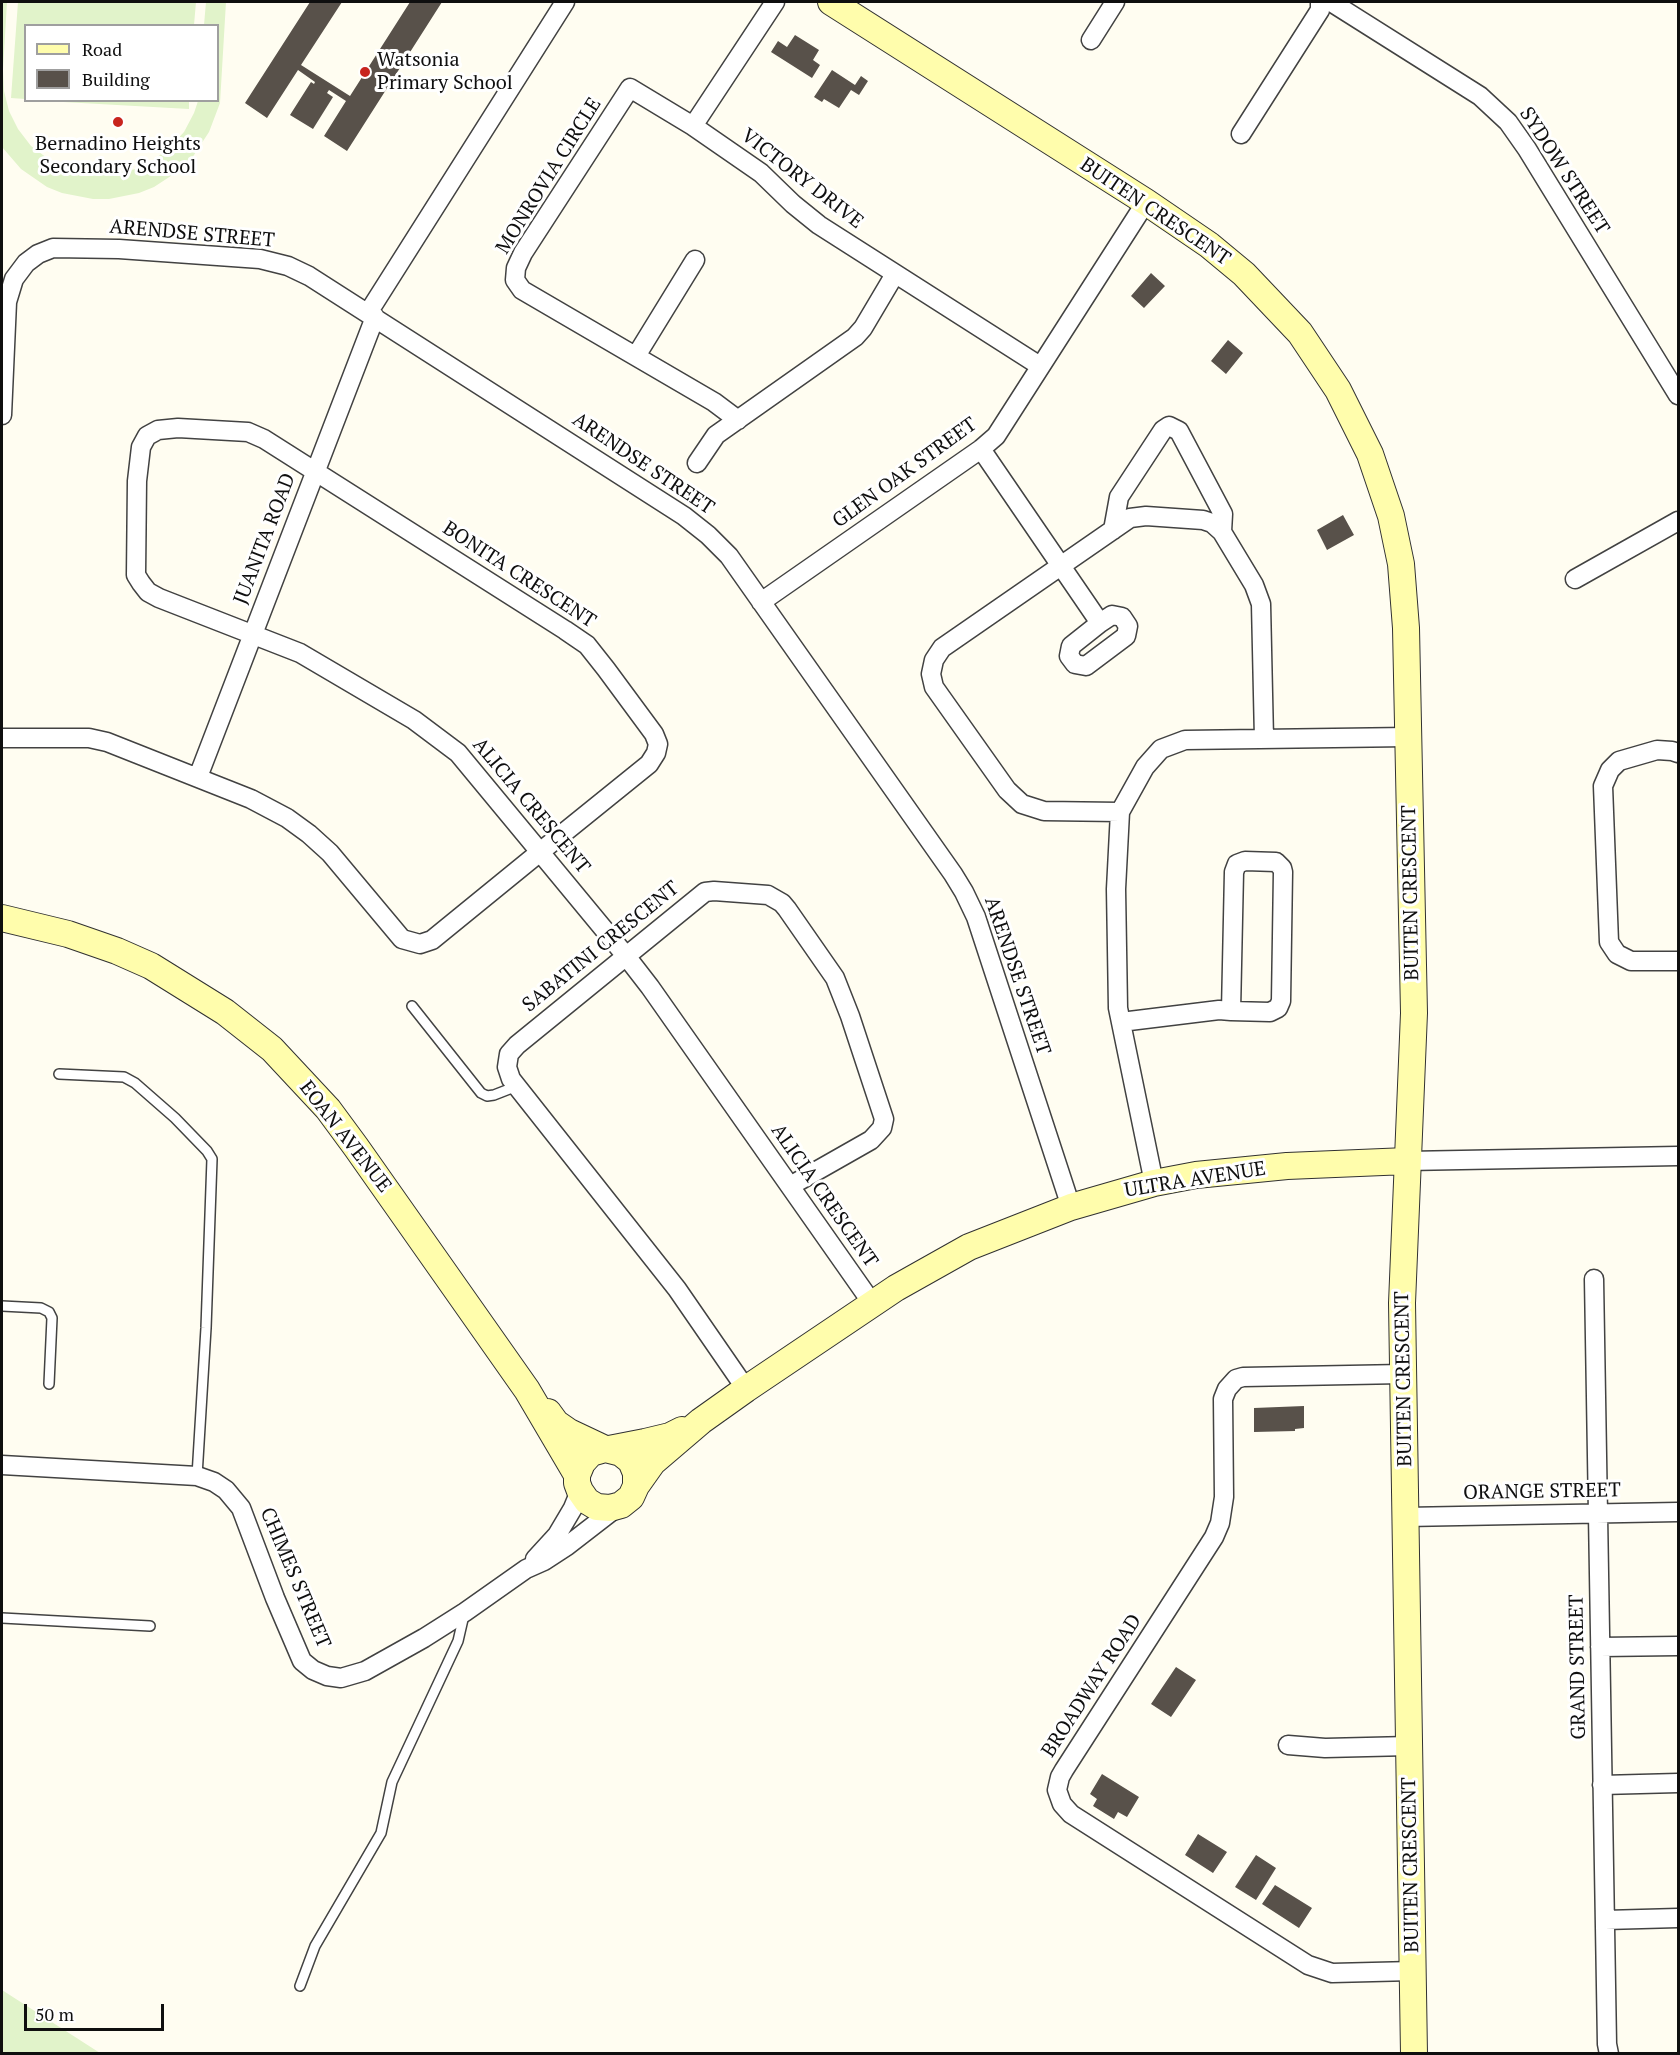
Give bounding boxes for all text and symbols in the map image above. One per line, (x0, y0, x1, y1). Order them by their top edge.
legend (24, 24, 219, 102)
text: Road (82, 37, 122, 61)
place label: Watsonia Primary School (377, 48, 513, 95)
marker: Watsonia Primary School (358, 65, 372, 79)
text: Building (82, 67, 150, 91)
street label: MONROVIA CIRCLE (491, 93, 607, 259)
street label: SYDOW STREET (1514, 103, 1614, 239)
marker: Bernadino Heights Secondary School (111, 115, 125, 129)
street label: VICTORY DRIVE (736, 124, 868, 234)
place label: Bernadino Heights Secondary School (35, 132, 201, 179)
street label: BUITEN CRESCENT (1075, 153, 1235, 271)
street label: ARENDSE STREET (108, 215, 276, 253)
street label: ARENDSE STREET (568, 408, 718, 520)
street label: GLEN OAK STREET (828, 413, 982, 533)
street label: JUANITA ROAD (229, 470, 301, 608)
street label: BONITA CRESCENT (438, 517, 600, 633)
street label: ALICIA CRESCENT (467, 733, 595, 879)
street label: BUITEN CRESCENT (1397, 805, 1425, 981)
street label: SABATINI CRESCENT (518, 877, 684, 1017)
street label: ARENDSE STREET (979, 894, 1055, 1058)
street label: EOAN AVENUE (294, 1076, 396, 1198)
street label: ALICIA CRESCENT (766, 1120, 882, 1272)
street label: ULTRA AVENUE (1123, 1157, 1267, 1203)
street label: BUITEN CRESCENT (1390, 1291, 1418, 1467)
street label: ORANGE STREET (1463, 1479, 1621, 1505)
street label: CHIMES STREET (255, 1504, 335, 1652)
street label: GRAND STREET (1565, 1594, 1591, 1740)
street label: BROADWAY ROAD (1037, 1610, 1147, 1762)
street label: BUITEN CRESCENT (1397, 1777, 1425, 1953)
scale bar (27, 1992, 166, 2030)
text: 50 m (35, 2002, 74, 2026)

